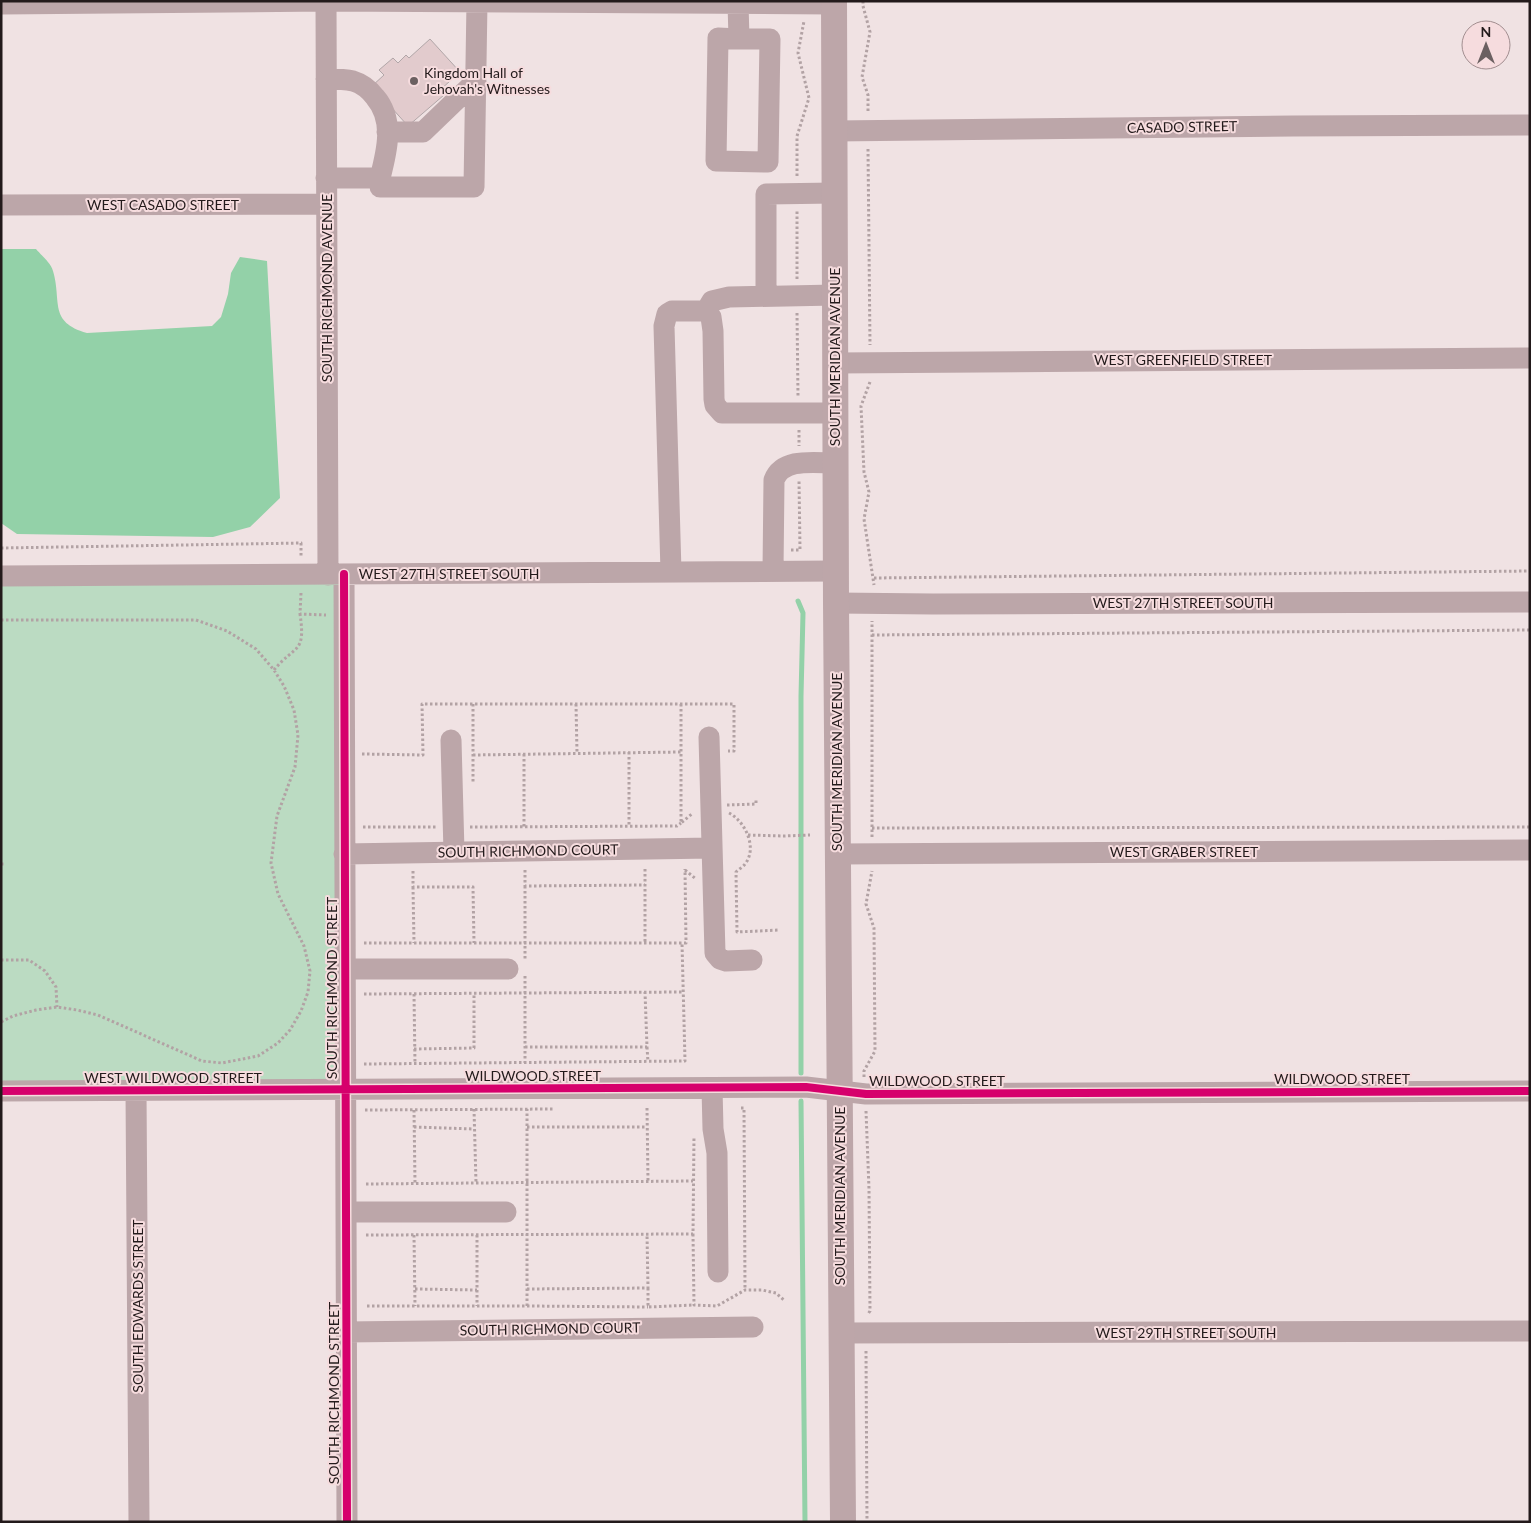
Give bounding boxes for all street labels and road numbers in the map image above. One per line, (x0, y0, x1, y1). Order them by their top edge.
street label: CASADO STREET (1127, 117, 1238, 136)
street label: SOUTH RICHMOND AVENUE (318, 194, 335, 382)
street label: WEST CASADO STREET (87, 196, 240, 213)
street label: SOUTH MERIDIAN AVENUE (826, 268, 843, 446)
street label: WEST GREENFIELD STREET (1094, 351, 1273, 368)
street label: WEST 27TH STREET SOUTH (359, 565, 539, 582)
street label: WEST 27TH STREET SOUTH (1093, 594, 1273, 611)
street label: SOUTH MERIDIAN AVENUE (828, 673, 845, 851)
street label: SOUTH RICHMOND COURT (437, 840, 619, 861)
street label: WEST GRABER STREET (1110, 843, 1259, 860)
street label: SOUTH RICHMOND STREET (323, 896, 340, 1079)
street label: WILDWOOD STREET (465, 1067, 602, 1084)
street label: WEST WILDWOOD STREET (84, 1069, 263, 1086)
street label: WILDWOOD STREET (1274, 1070, 1411, 1087)
street label: WILDWOOD STREET (869, 1072, 1006, 1089)
street label: SOUTH MERIDIAN AVENUE (831, 1107, 848, 1285)
street label: SOUTH EDWARDS STREET (129, 1219, 146, 1393)
street label: SOUTH RICHMOND STREET (325, 1301, 342, 1484)
street label: SOUTH RICHMOND COURT (459, 1318, 641, 1339)
street label: WEST 29TH STREET SOUTH (1096, 1324, 1276, 1341)

